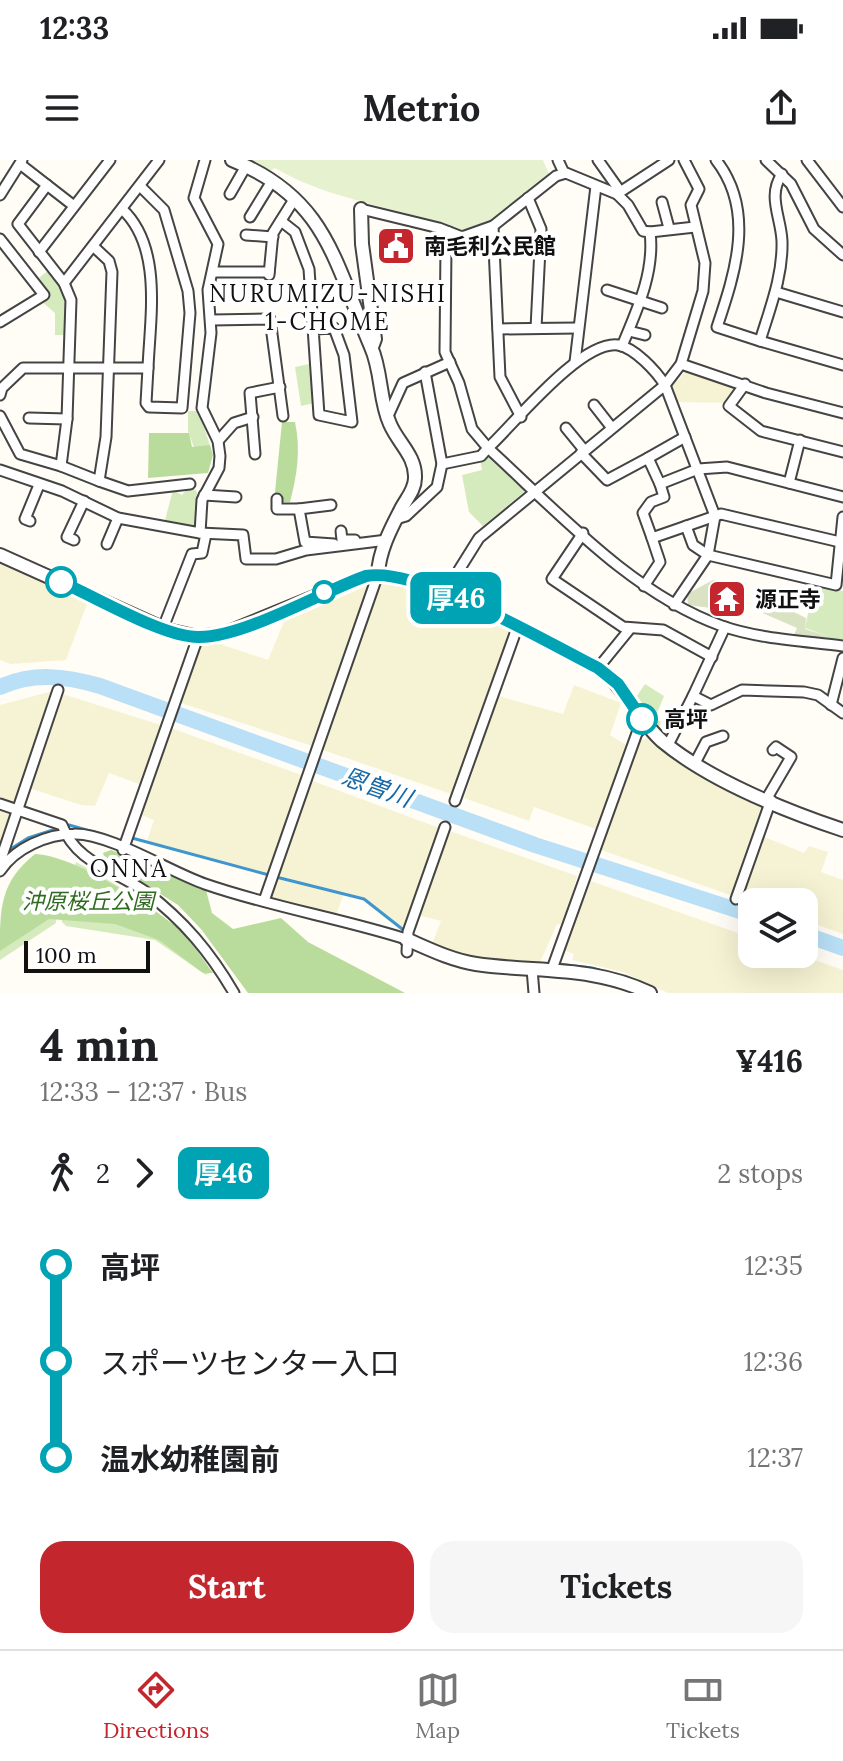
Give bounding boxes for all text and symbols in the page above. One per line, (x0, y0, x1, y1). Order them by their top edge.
text: 12:33 (40, 9, 109, 47)
text: Metrio (363, 85, 480, 131)
icon: menu (40, 86, 84, 130)
icon: share (759, 86, 803, 130)
public building icon: 南毛利公民館 (375, 225, 417, 267)
place label: 南毛利公民館 (424, 232, 556, 260)
district label: NURUMIZU-NISHI 1-CHOME (209, 278, 447, 337)
unlabelled marker (46, 567, 76, 597)
line badge: 厚46 (410, 572, 502, 624)
temple icon: 源正寺 (706, 578, 748, 620)
text: 厚46 (426, 580, 486, 616)
unlabelled marker (313, 581, 335, 603)
place label: 源正寺 (755, 585, 821, 613)
marker: 高坪 (627, 704, 657, 734)
place label: 高坪 (664, 705, 708, 733)
water label: 恩曽川 (338, 760, 419, 815)
district label: ONNA (90, 853, 168, 884)
park label: 沖原桜丘公園 (22, 887, 157, 915)
map controls (738, 888, 818, 968)
button: layers (738, 888, 818, 968)
scale bar (24, 937, 150, 973)
text: 100 m (36, 941, 97, 969)
text: 4 min (40, 1017, 159, 1073)
text: ¥416 (736, 1042, 803, 1080)
text: 12:33 – 12:37 · Bus (40, 1075, 247, 1108)
icon: walk (40, 1151, 84, 1195)
icon: forward (122, 1151, 166, 1195)
text: 厚46 (194, 1155, 253, 1191)
text: 2 (96, 1157, 110, 1190)
text: 2 stops (717, 1157, 803, 1190)
text: 高坪 (100, 1248, 160, 1286)
text: 12:35 (744, 1249, 803, 1282)
text: スポーツセンター入口 (100, 1344, 399, 1382)
text: 12:36 (744, 1345, 803, 1378)
text: 温水幼稚園前 (100, 1440, 280, 1478)
text: 12:37 (747, 1441, 803, 1474)
button: Start (40, 1541, 414, 1633)
button: Tickets (430, 1541, 803, 1633)
tab: Directions (103, 1668, 209, 1744)
tab: Map (415, 1668, 460, 1744)
tab: Tickets (666, 1668, 740, 1744)

